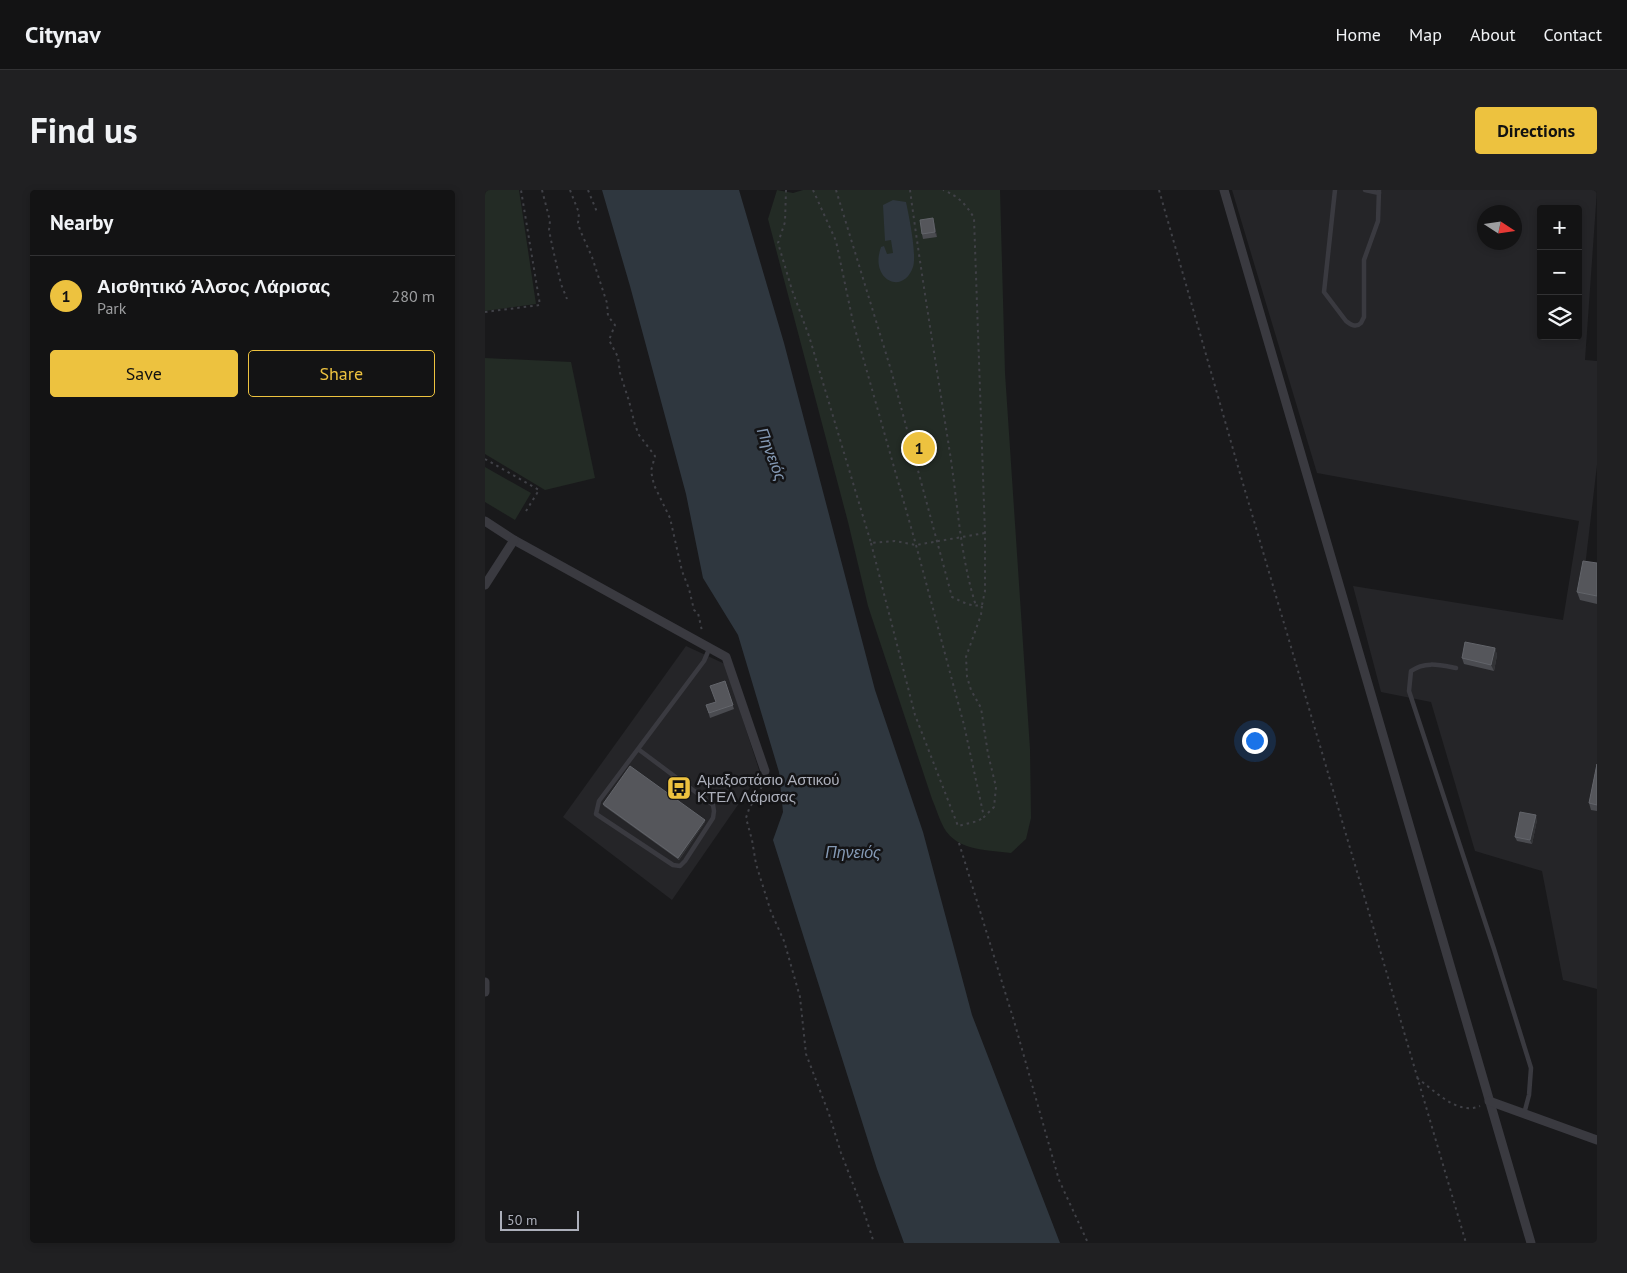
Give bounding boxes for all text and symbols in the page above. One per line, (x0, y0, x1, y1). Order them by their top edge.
text: Citynav (25, 19, 101, 50)
text: Home (1335, 23, 1381, 46)
text: Map (1409, 23, 1442, 46)
text: About (1470, 23, 1516, 46)
text: Contact (1544, 23, 1602, 46)
text: Find us (30, 107, 138, 153)
button: Directions (1475, 107, 1597, 154)
north arrow (1477, 205, 1522, 250)
map controls (1537, 205, 1582, 340)
button: + (1537, 205, 1582, 250)
text: Nearby (50, 209, 113, 236)
button: − (1537, 250, 1582, 295)
text: Αισθητικό Άλσος Λάρισας (97, 274, 330, 298)
text: 1 (61, 286, 71, 306)
text: 280 m (392, 286, 435, 306)
button: layers (1537, 295, 1582, 340)
text: Park (97, 298, 126, 318)
button: Save (50, 350, 238, 397)
button: Share (248, 350, 435, 397)
water label: Πηνειός (753, 424, 791, 484)
pin: 1 (903, 429, 935, 467)
your location (1242, 728, 1268, 754)
place label: Αμαξοστάσιο Αστικού ΚΤΕΛ Λάρισας (697, 770, 840, 806)
bus stop icon: Αμαξοστάσιο Αστικού ΚΤΕΛ Λάρισας (666, 775, 692, 801)
water label: Πηνειός (825, 842, 881, 862)
scale bar (500, 1208, 579, 1231)
text: 50 m (507, 1211, 537, 1229)

